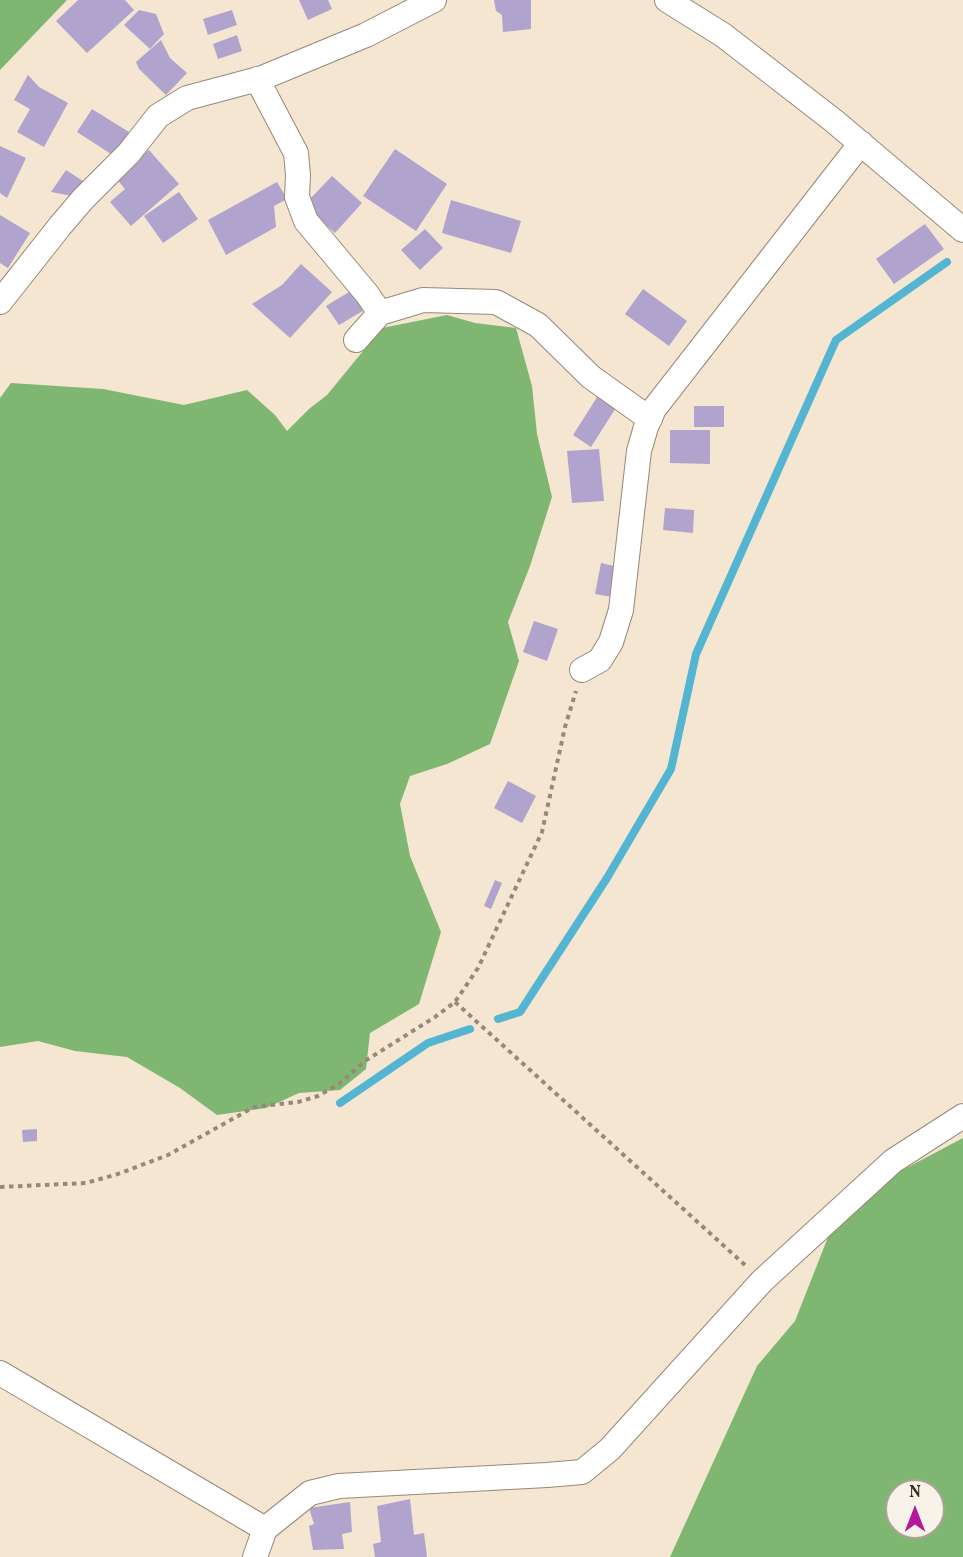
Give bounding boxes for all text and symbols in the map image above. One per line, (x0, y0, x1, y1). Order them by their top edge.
north arrow (885, 1479, 945, 1539)
text: N (909, 1482, 921, 1504)

